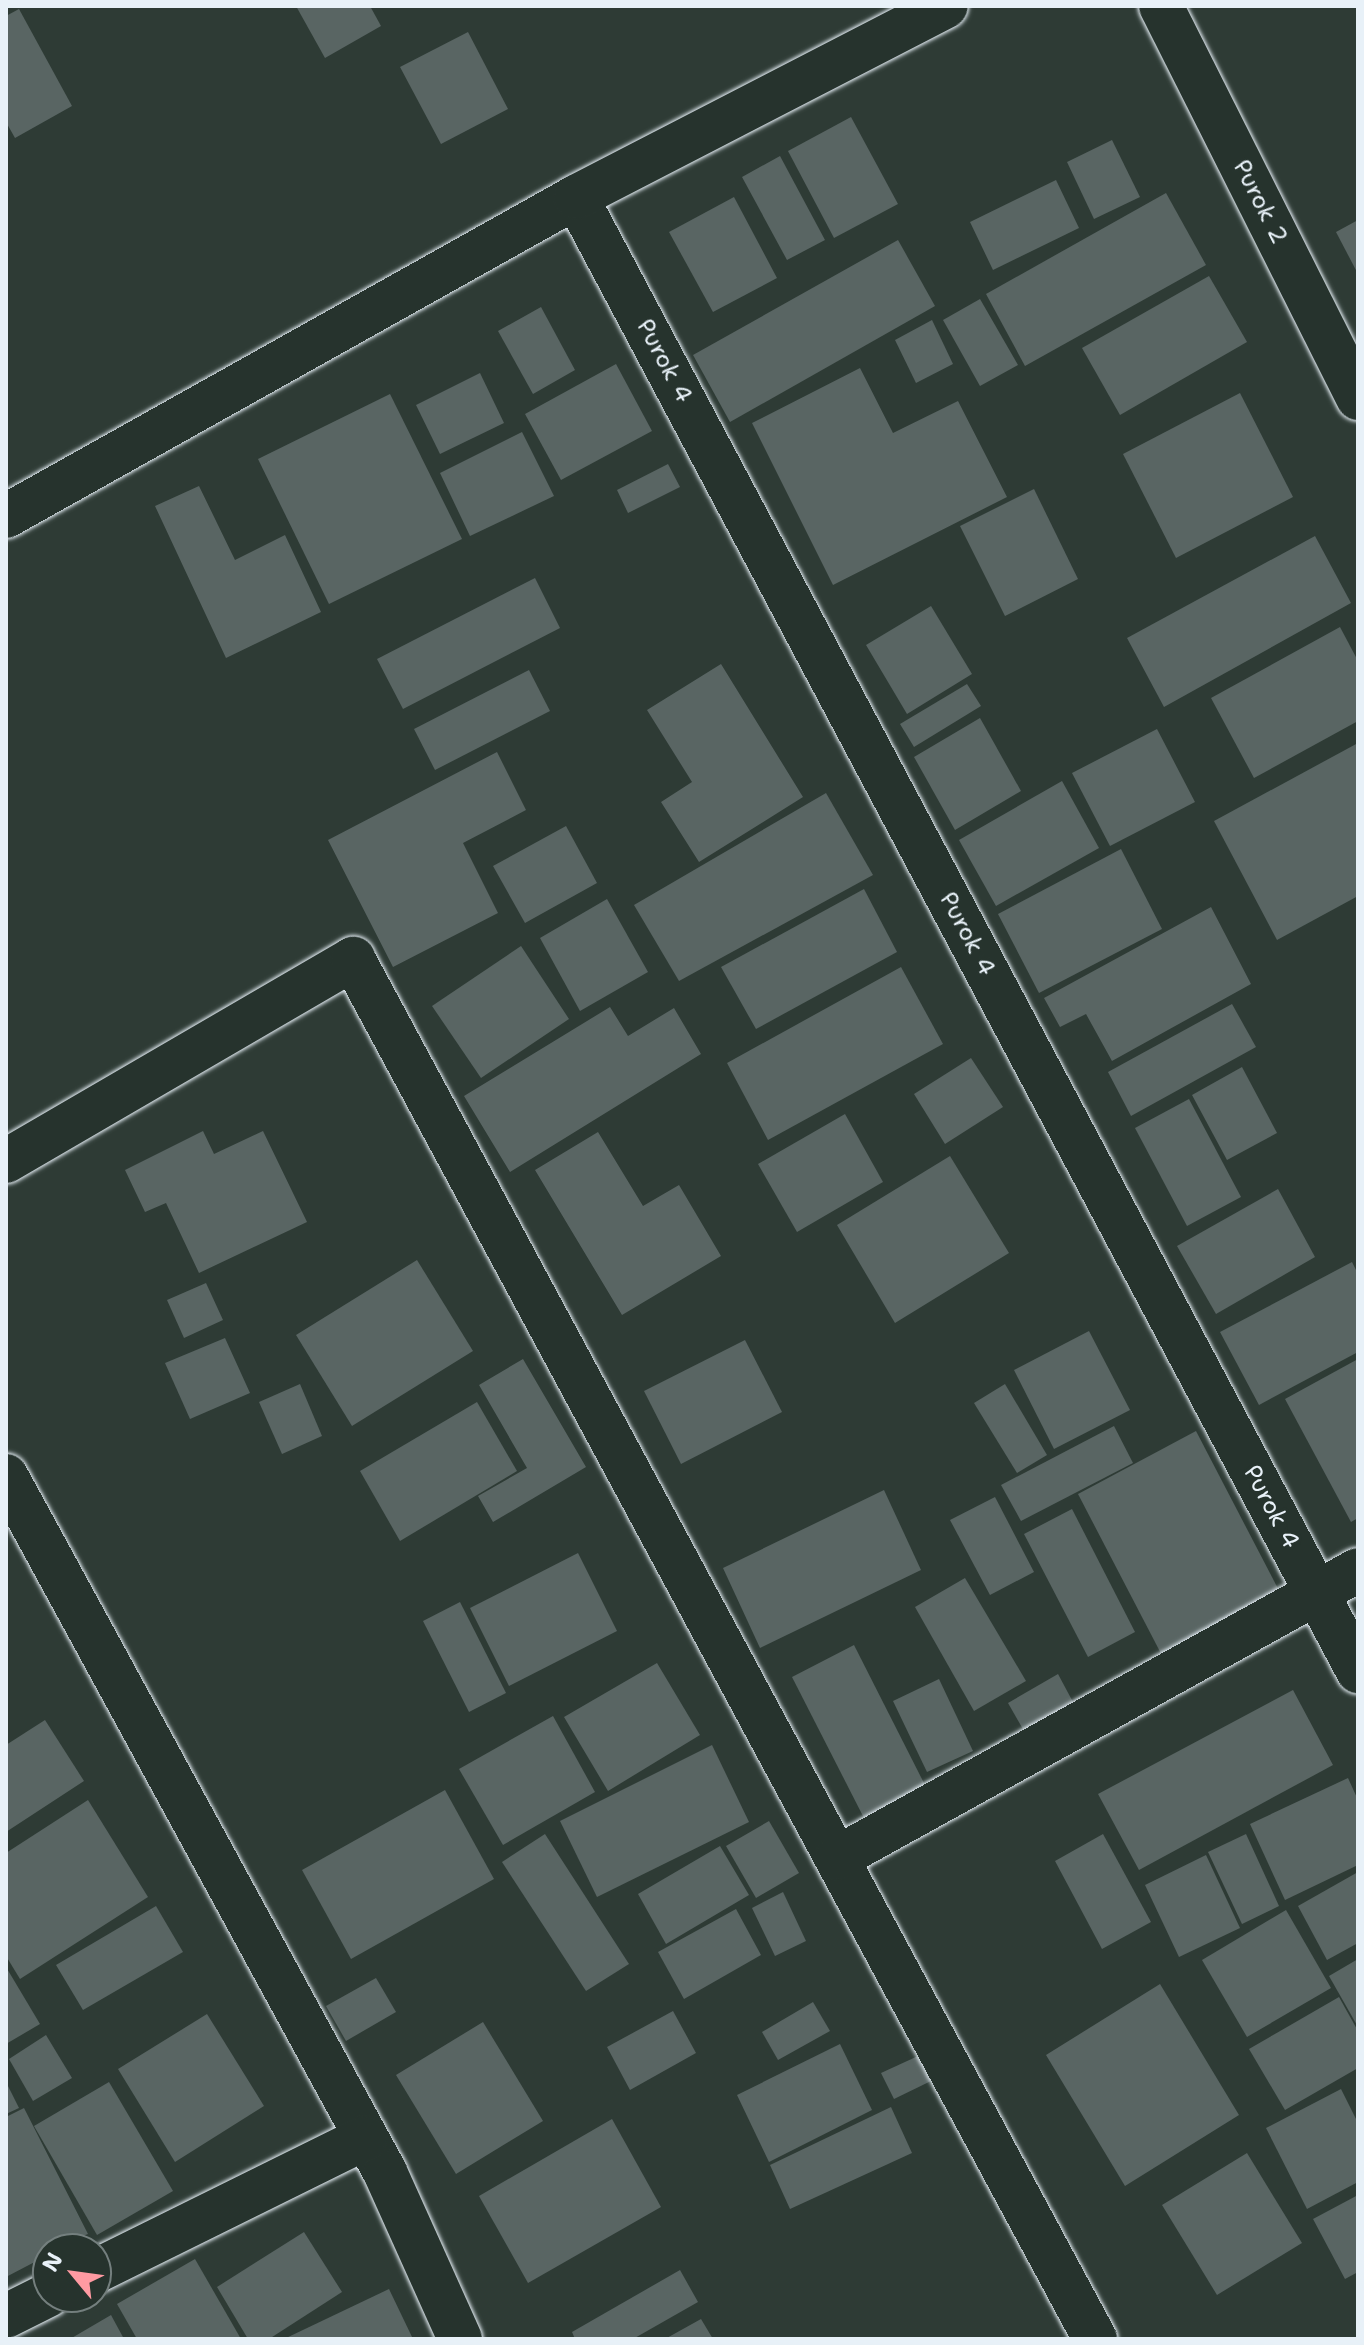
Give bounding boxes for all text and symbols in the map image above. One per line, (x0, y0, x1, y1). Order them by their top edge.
street label: Purok 2 (1227, 155, 1293, 249)
street label: Purok 4 (630, 314, 698, 408)
street label: Purok 4 (933, 887, 1001, 981)
street label: Purok 4 (1237, 1460, 1305, 1554)
north arrow (32, 2233, 112, 2313)
text: N (35, 2247, 69, 2277)

